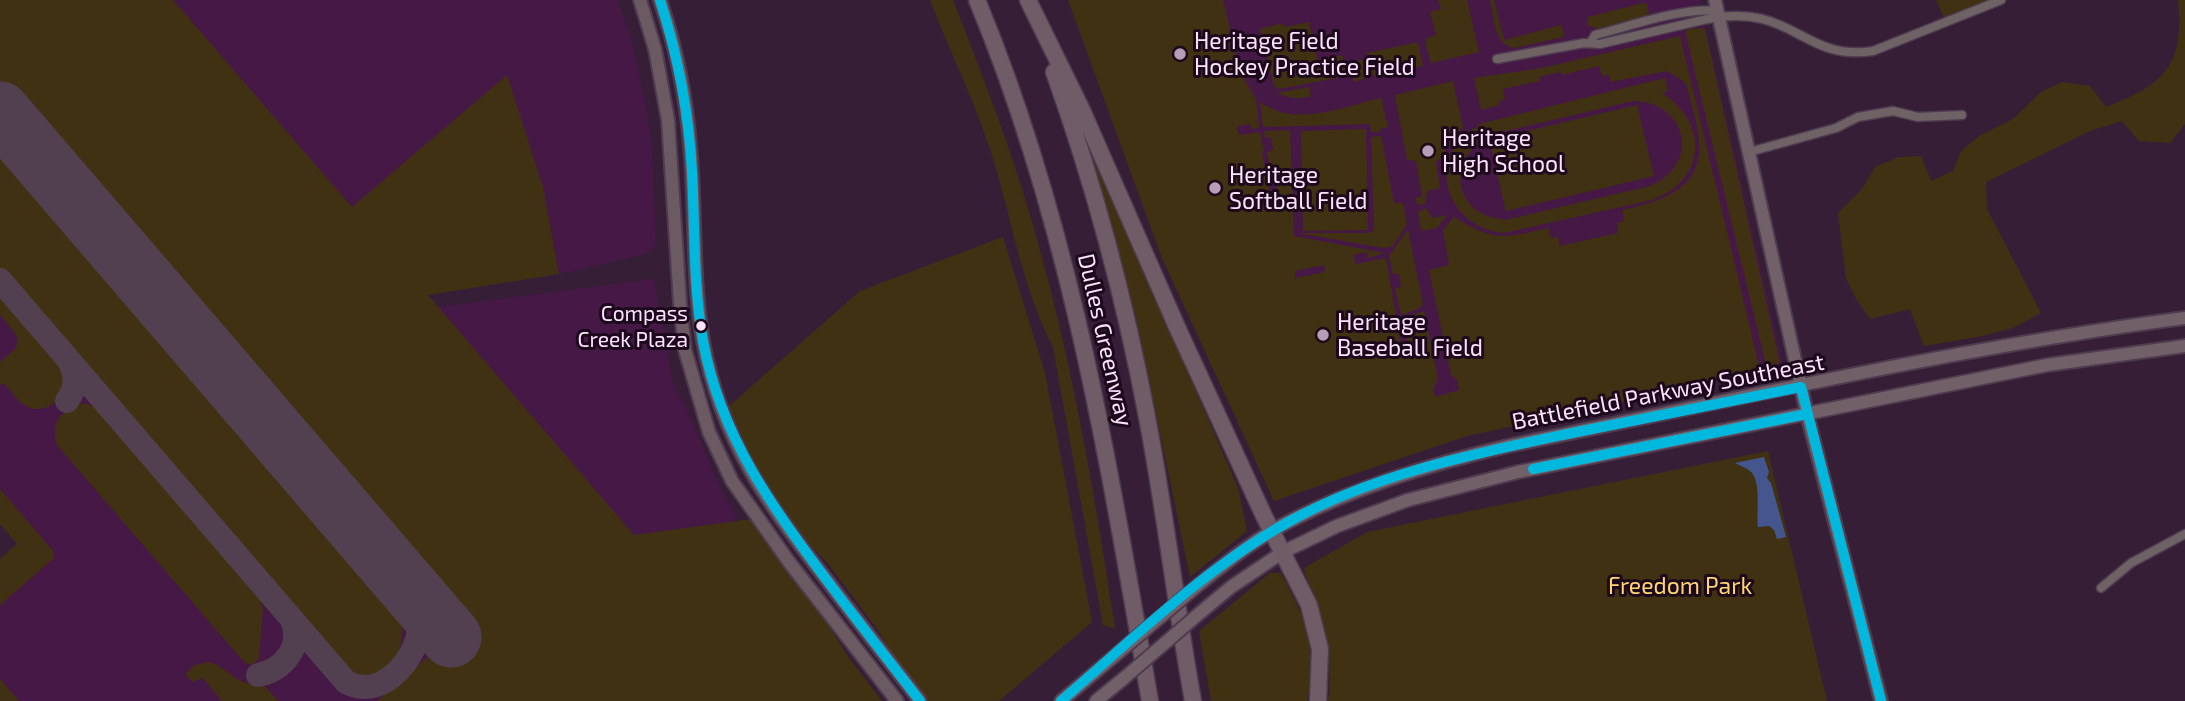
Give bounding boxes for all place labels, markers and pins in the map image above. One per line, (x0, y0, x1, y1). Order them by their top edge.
place label: Heritage Field Hockey Practice Field (1194, 27, 1415, 81)
marker: Heritage Field Hockey Practice Field (1172, 46, 1188, 62)
place label: Heritage High School (1442, 124, 1565, 178)
marker: Heritage High School (1420, 143, 1436, 159)
place label: Heritage Softball Field (1229, 161, 1367, 215)
marker: Heritage Softball Field (1207, 180, 1223, 196)
place label: Compass Creek Plaza (578, 301, 688, 351)
place label: Heritage Baseball Field (1337, 308, 1483, 362)
marker: Compass Creek Plaza (694, 319, 708, 333)
marker: Heritage Baseball Field (1315, 327, 1331, 343)

